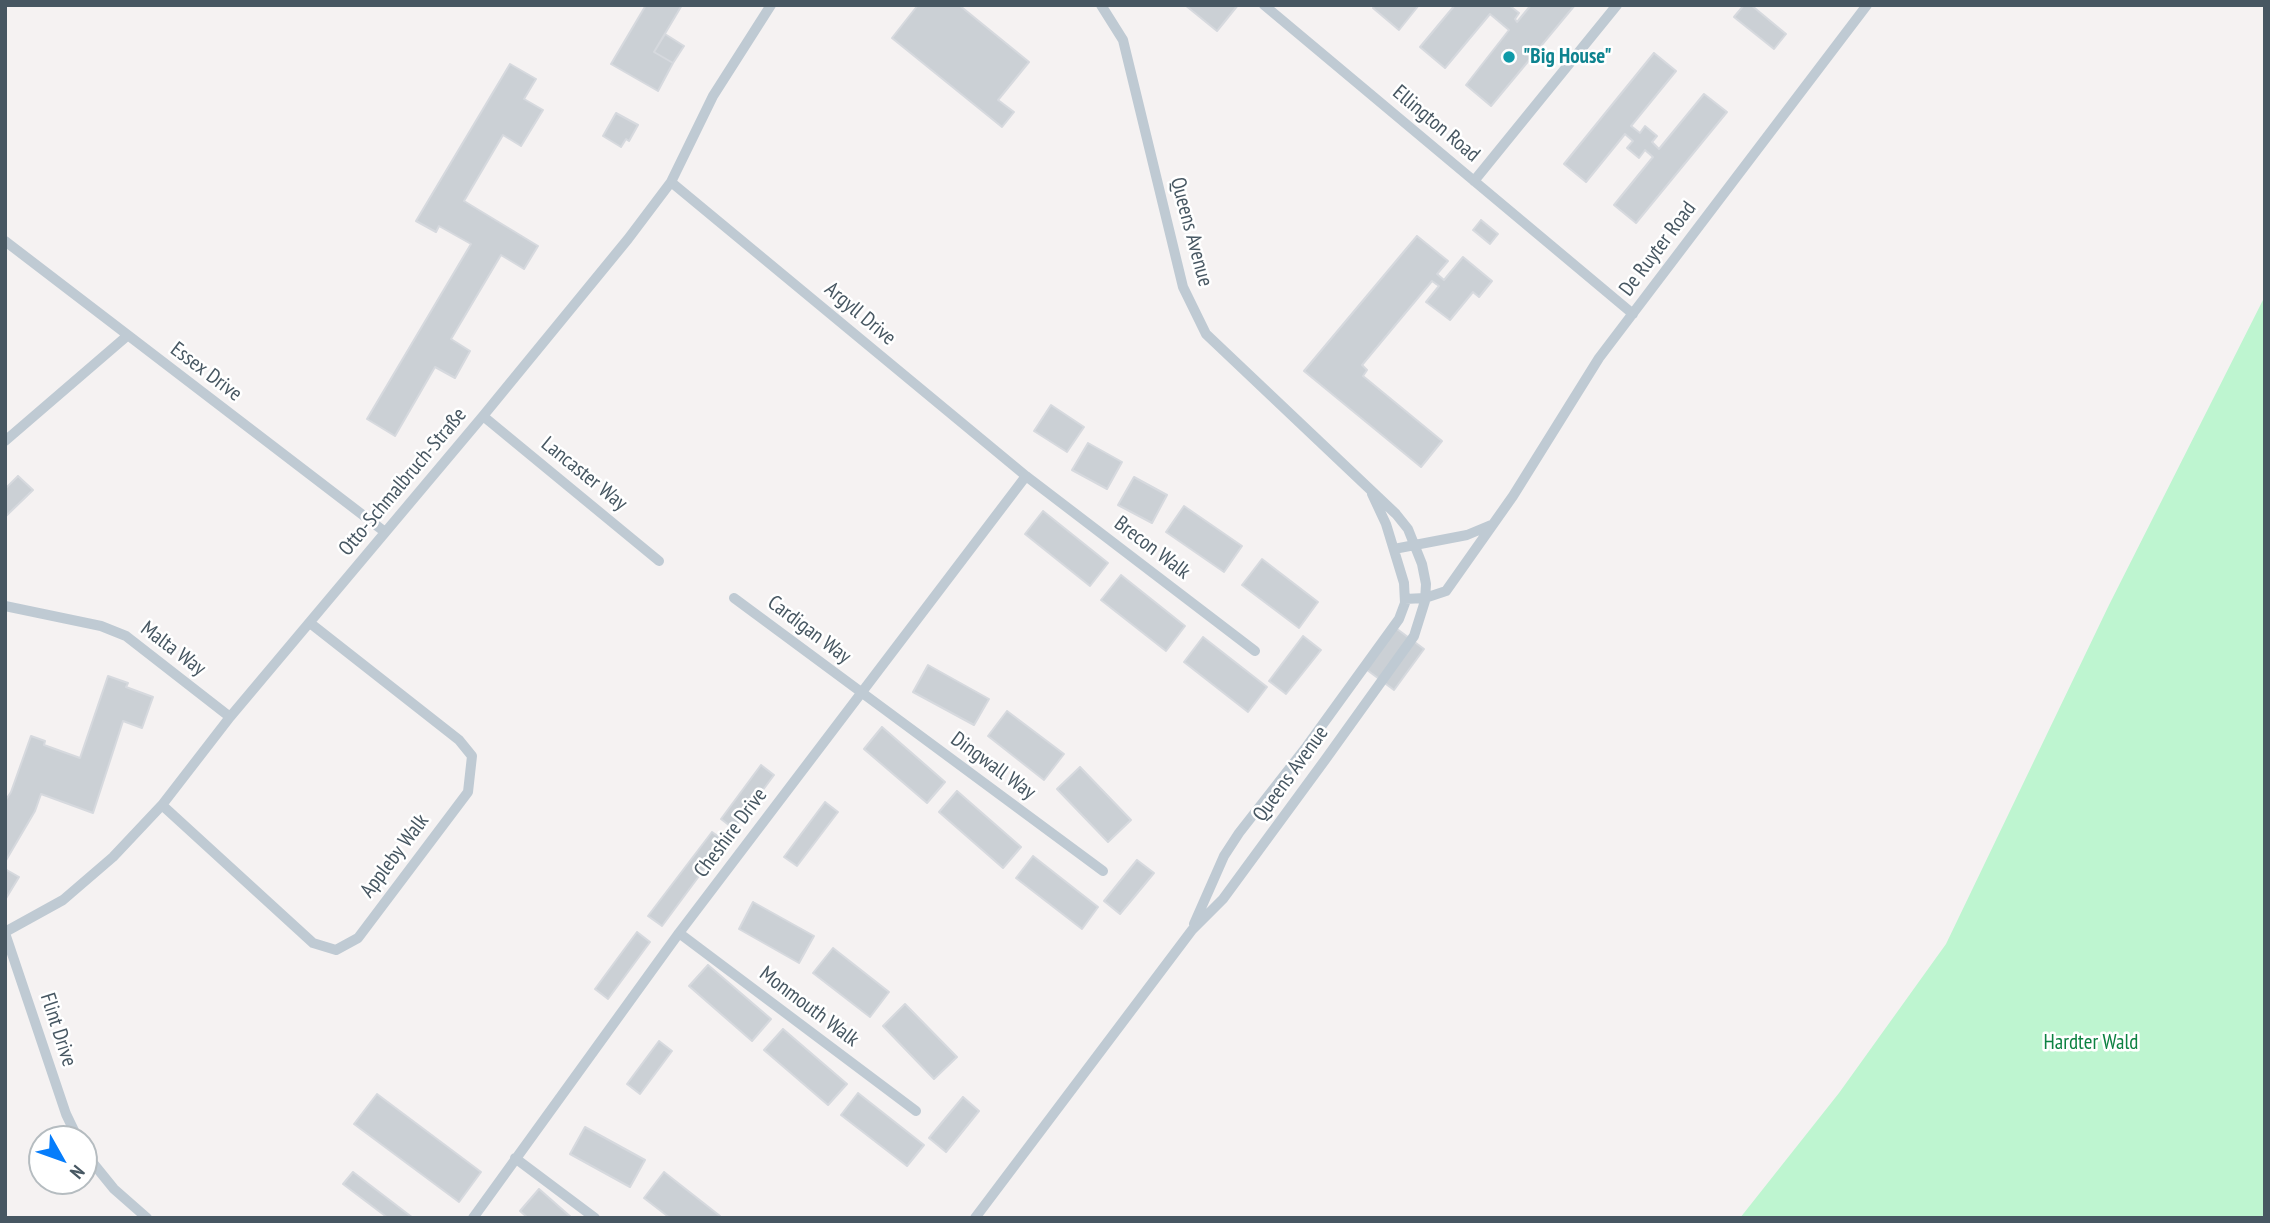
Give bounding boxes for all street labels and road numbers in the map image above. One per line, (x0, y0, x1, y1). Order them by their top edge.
street label: Ellington Road (1387, 80, 1485, 168)
street label: Queens Avenue (1164, 175, 1218, 289)
street label: De Ruyter Road (1614, 197, 1702, 301)
street label: Argyll Drive (819, 277, 901, 351)
street label: Essex Drive (165, 337, 247, 407)
street label: Otto-Schmalbruch-Straße (334, 403, 472, 561)
street label: Lancaster Way (536, 432, 632, 516)
street label: Brecon Walk (1109, 511, 1195, 585)
street label: Cardigan Way (762, 590, 856, 670)
street label: Malta Way (135, 616, 211, 682)
street label: Queens Avenue (1248, 721, 1334, 827)
street label: Dingwall Way (946, 727, 1040, 805)
street label: Cheshire Drive (689, 783, 773, 883)
street label: Appleby Walk (355, 809, 435, 903)
street label: Monmouth Walk (754, 961, 864, 1053)
street label: Flint Drive (34, 990, 82, 1070)

